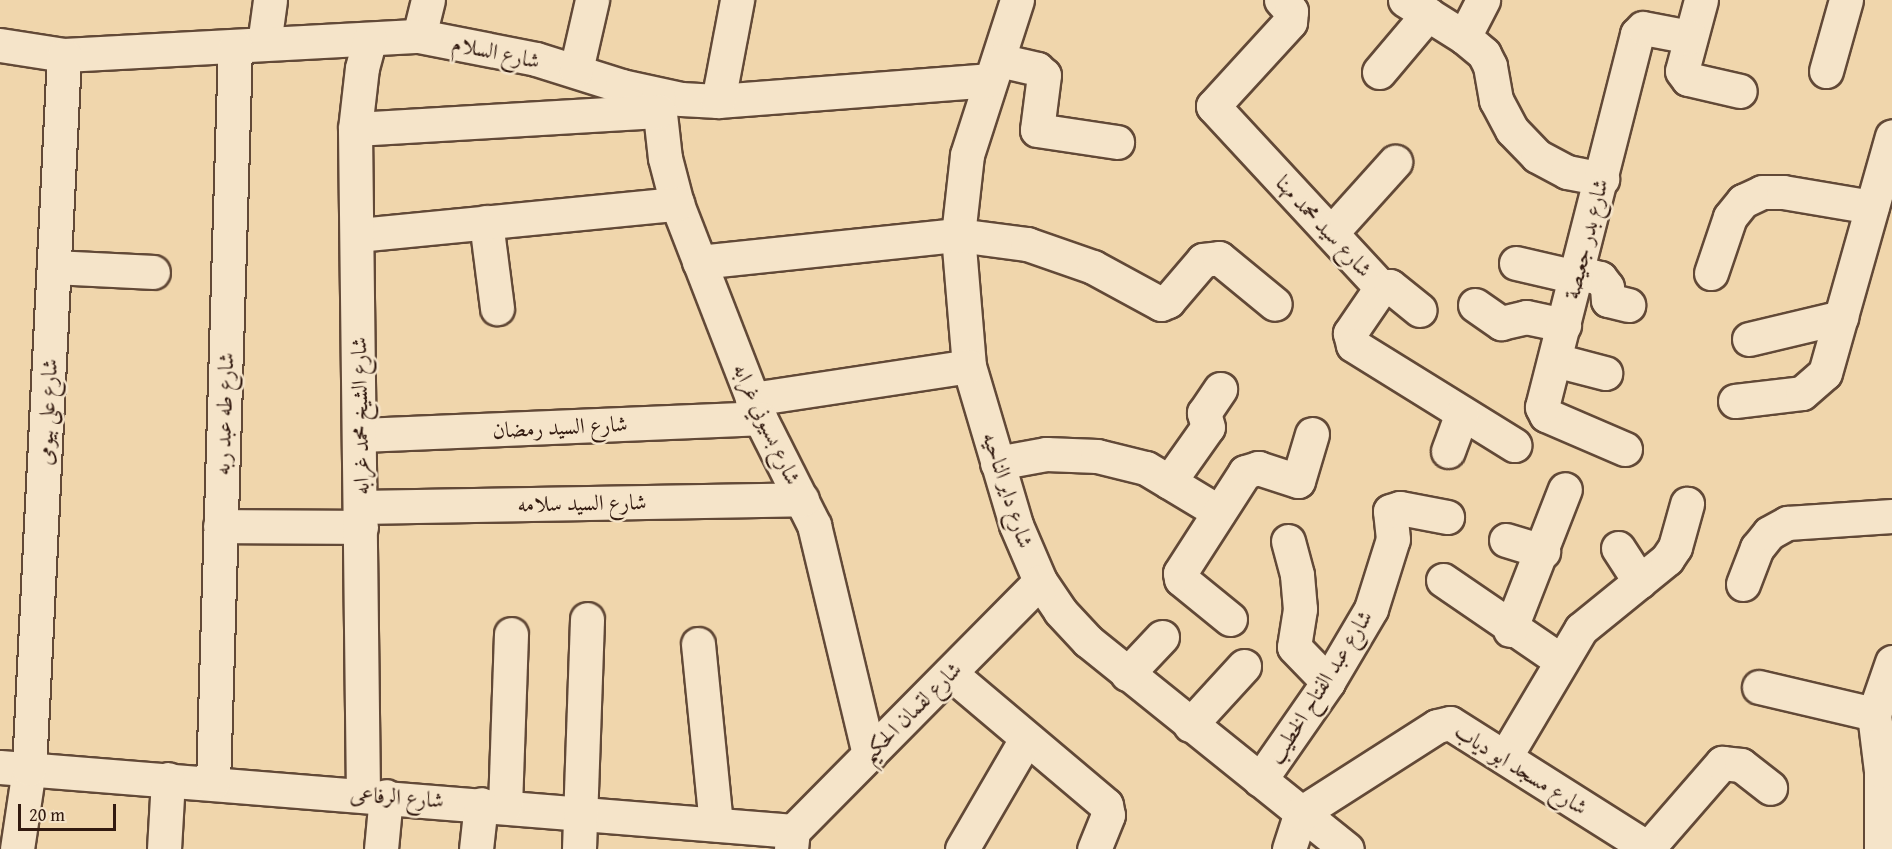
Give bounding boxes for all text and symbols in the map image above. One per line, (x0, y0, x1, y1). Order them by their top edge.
street label: شارع السلام (450, 30, 542, 74)
street label: شارع سيد محمد مهنا (1270, 170, 1378, 282)
street label: شارع بدر جعيصة (1558, 176, 1614, 302)
street label: شارع الشيخ محمد غرابه (345, 337, 375, 495)
street label: شارع طه عبد ربه (209, 352, 239, 476)
street label: شارع على بيومى (31, 358, 63, 466)
street label: شارع بسيوني غرابه (727, 359, 807, 489)
street label: شارع السيد رمضان (492, 410, 628, 444)
street label: شارع داير الناحيه (977, 429, 1039, 551)
street label: شارع السيد سلامه (517, 489, 647, 517)
street label: شارع عبد الفتاح الخطيب (1262, 605, 1378, 769)
street label: شارع لقمان الحكيم (855, 656, 967, 768)
street label: شارع مسجد ابو دياب (1450, 718, 1592, 820)
street label: شارع الرفاعى (349, 781, 445, 813)
scale bar (21, 792, 118, 830)
text: 20 m (29, 801, 65, 828)

